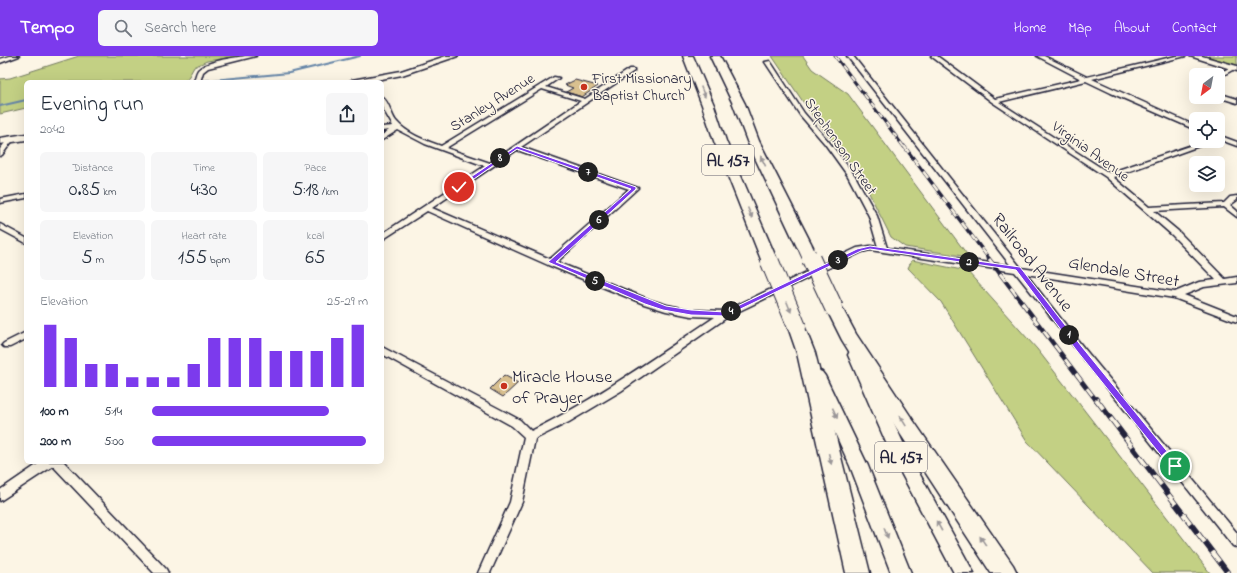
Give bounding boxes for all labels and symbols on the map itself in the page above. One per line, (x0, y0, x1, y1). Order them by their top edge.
street label: Stanley Avenue (446, 68, 540, 139)
place label: First Missionary Baptist Church (591, 68, 692, 107)
north arrow (1189, 68, 1225, 104)
marker: First Missionary Baptist Church (579, 82, 589, 92)
one-way arrow (700, 87, 706, 99)
street label: Stephenson Street (798, 93, 882, 200)
street label: Virginia Avenue (1046, 115, 1134, 189)
road number: AL 157 (702, 145, 754, 175)
pin: 8 (490, 148, 510, 168)
one-way arrow (760, 156, 766, 167)
pin: 7 (578, 162, 598, 182)
pin (442, 170, 476, 204)
one-way arrow (747, 208, 753, 219)
street label: Railroad Avenue (985, 208, 1079, 319)
pin: 6 (589, 210, 609, 230)
pin: 3 (828, 250, 848, 270)
street label: Glendale Street (1066, 250, 1181, 296)
pin: 2 (959, 252, 979, 272)
pin: 5 (585, 271, 605, 291)
pin: 4 (721, 301, 741, 321)
one-way arrow (786, 302, 792, 314)
pin: 1 (1059, 325, 1079, 345)
place label: Miracle House of Prayer (512, 365, 613, 412)
marker: Miracle House of Prayer (499, 381, 509, 391)
one-way arrow (832, 408, 838, 419)
one-way arrow (899, 415, 906, 427)
road number: AL 157 (875, 442, 927, 472)
pin (1158, 449, 1192, 483)
one-way arrow (828, 453, 834, 465)
one-way arrow (936, 521, 942, 532)
one-way arrow (883, 527, 889, 539)
one-way arrow (979, 536, 987, 546)

